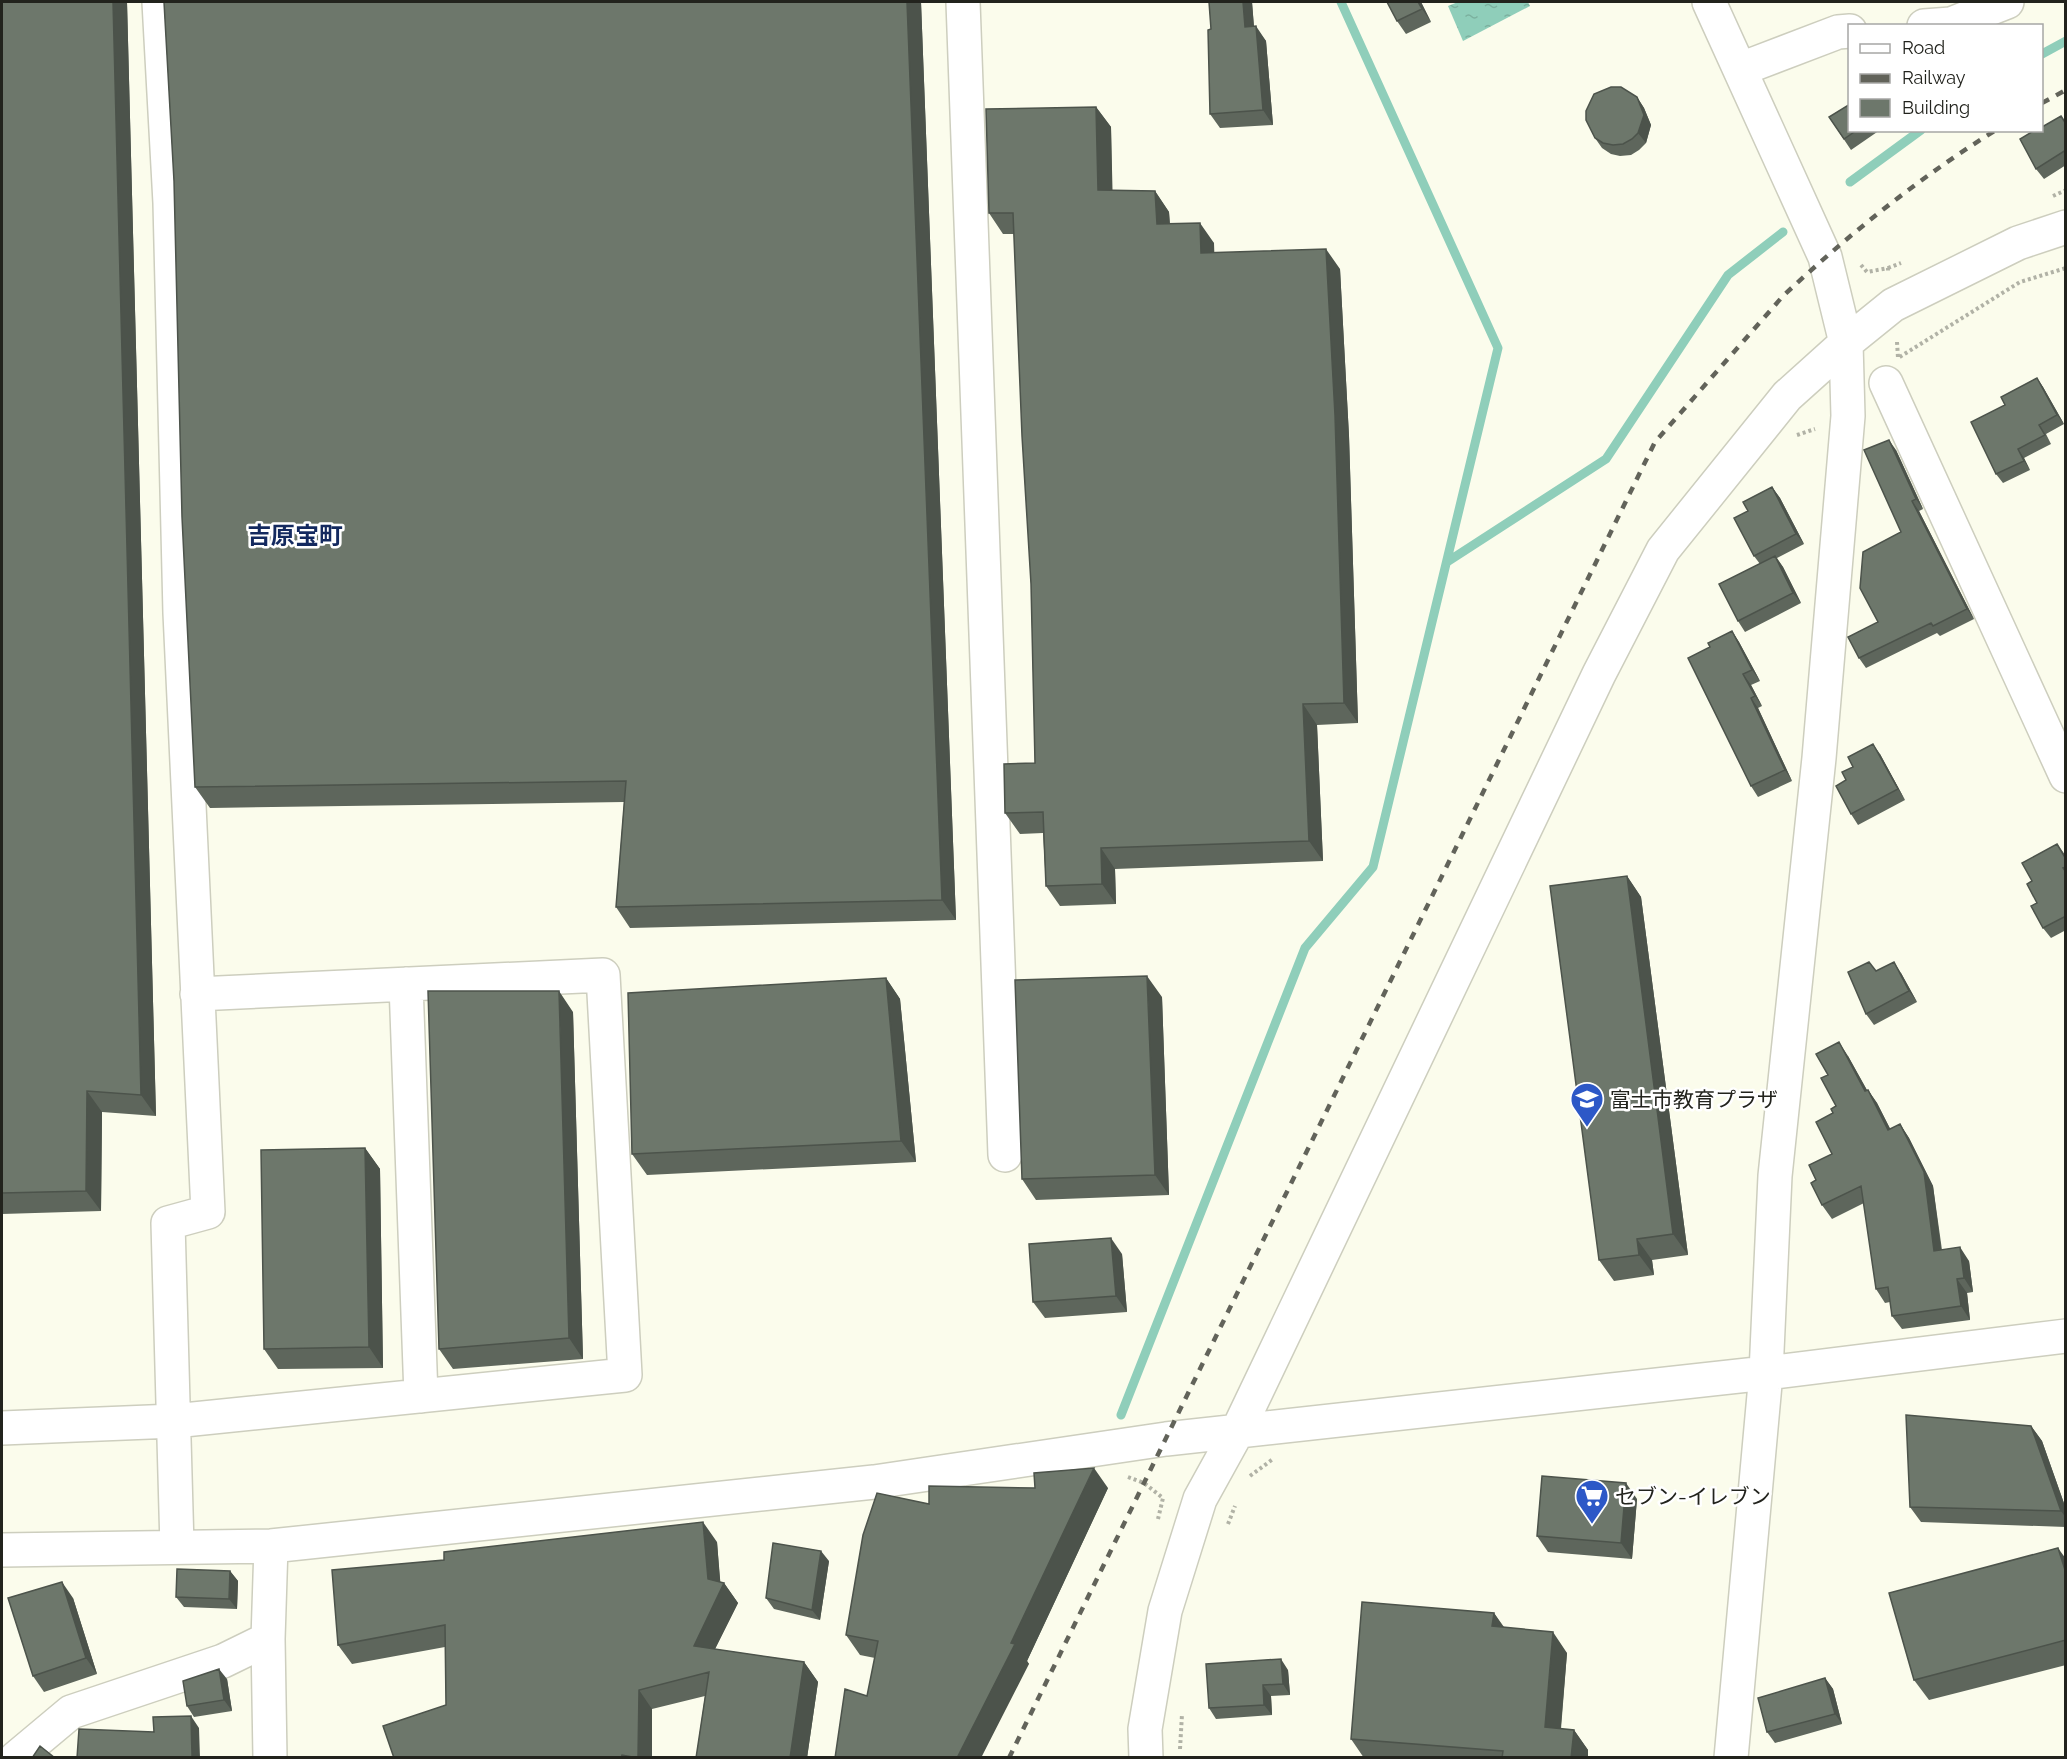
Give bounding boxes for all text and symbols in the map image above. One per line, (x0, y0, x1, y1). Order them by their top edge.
legend (1848, 24, 2043, 132)
text: Road (1902, 37, 1945, 58)
text: Railway (1902, 67, 1966, 88)
text: Building (1902, 97, 1970, 118)
district label: 吉原宝町 (247, 521, 343, 550)
school or university icon: 富士市教育プラザ (1569, 1081, 1605, 1128)
place label: 富士市教育プラザ (1610, 1087, 1778, 1112)
supermarket icon: セブン-イレブン (1574, 1478, 1610, 1525)
place label: セブン-イレブン (1615, 1484, 1771, 1509)

